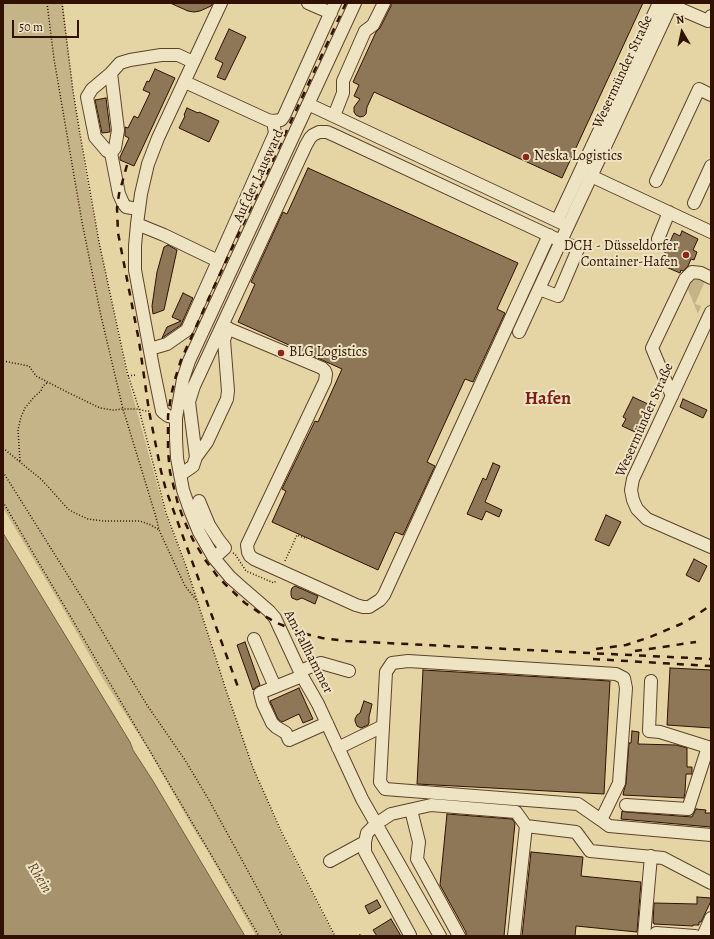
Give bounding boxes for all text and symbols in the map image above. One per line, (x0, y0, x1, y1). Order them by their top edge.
scale bar (14, 12, 81, 38)
north arrow (662, 12, 702, 52)
text: N (675, 12, 685, 28)
street label: Wesermünder Straße (589, 13, 657, 131)
text: 50 m (19, 19, 43, 35)
street label: Auf der Lausward (230, 127, 288, 225)
place label: Neska Logistics (534, 149, 622, 165)
marker: Neska Logistics (521, 152, 531, 162)
place label: DCH - Düsseldorfer Container-Hafen (564, 239, 678, 272)
marker: DCH - Düsseldorfer Container-Hafen (681, 250, 691, 260)
place label: BLG Logistics (289, 345, 367, 361)
marker: BLG Logistics (276, 348, 286, 358)
street label: Wesermünder Straße (612, 361, 678, 479)
district label: Hafen (525, 389, 571, 411)
street label: Am Fallhammer (280, 608, 336, 696)
water label: Rhein (23, 859, 55, 897)

